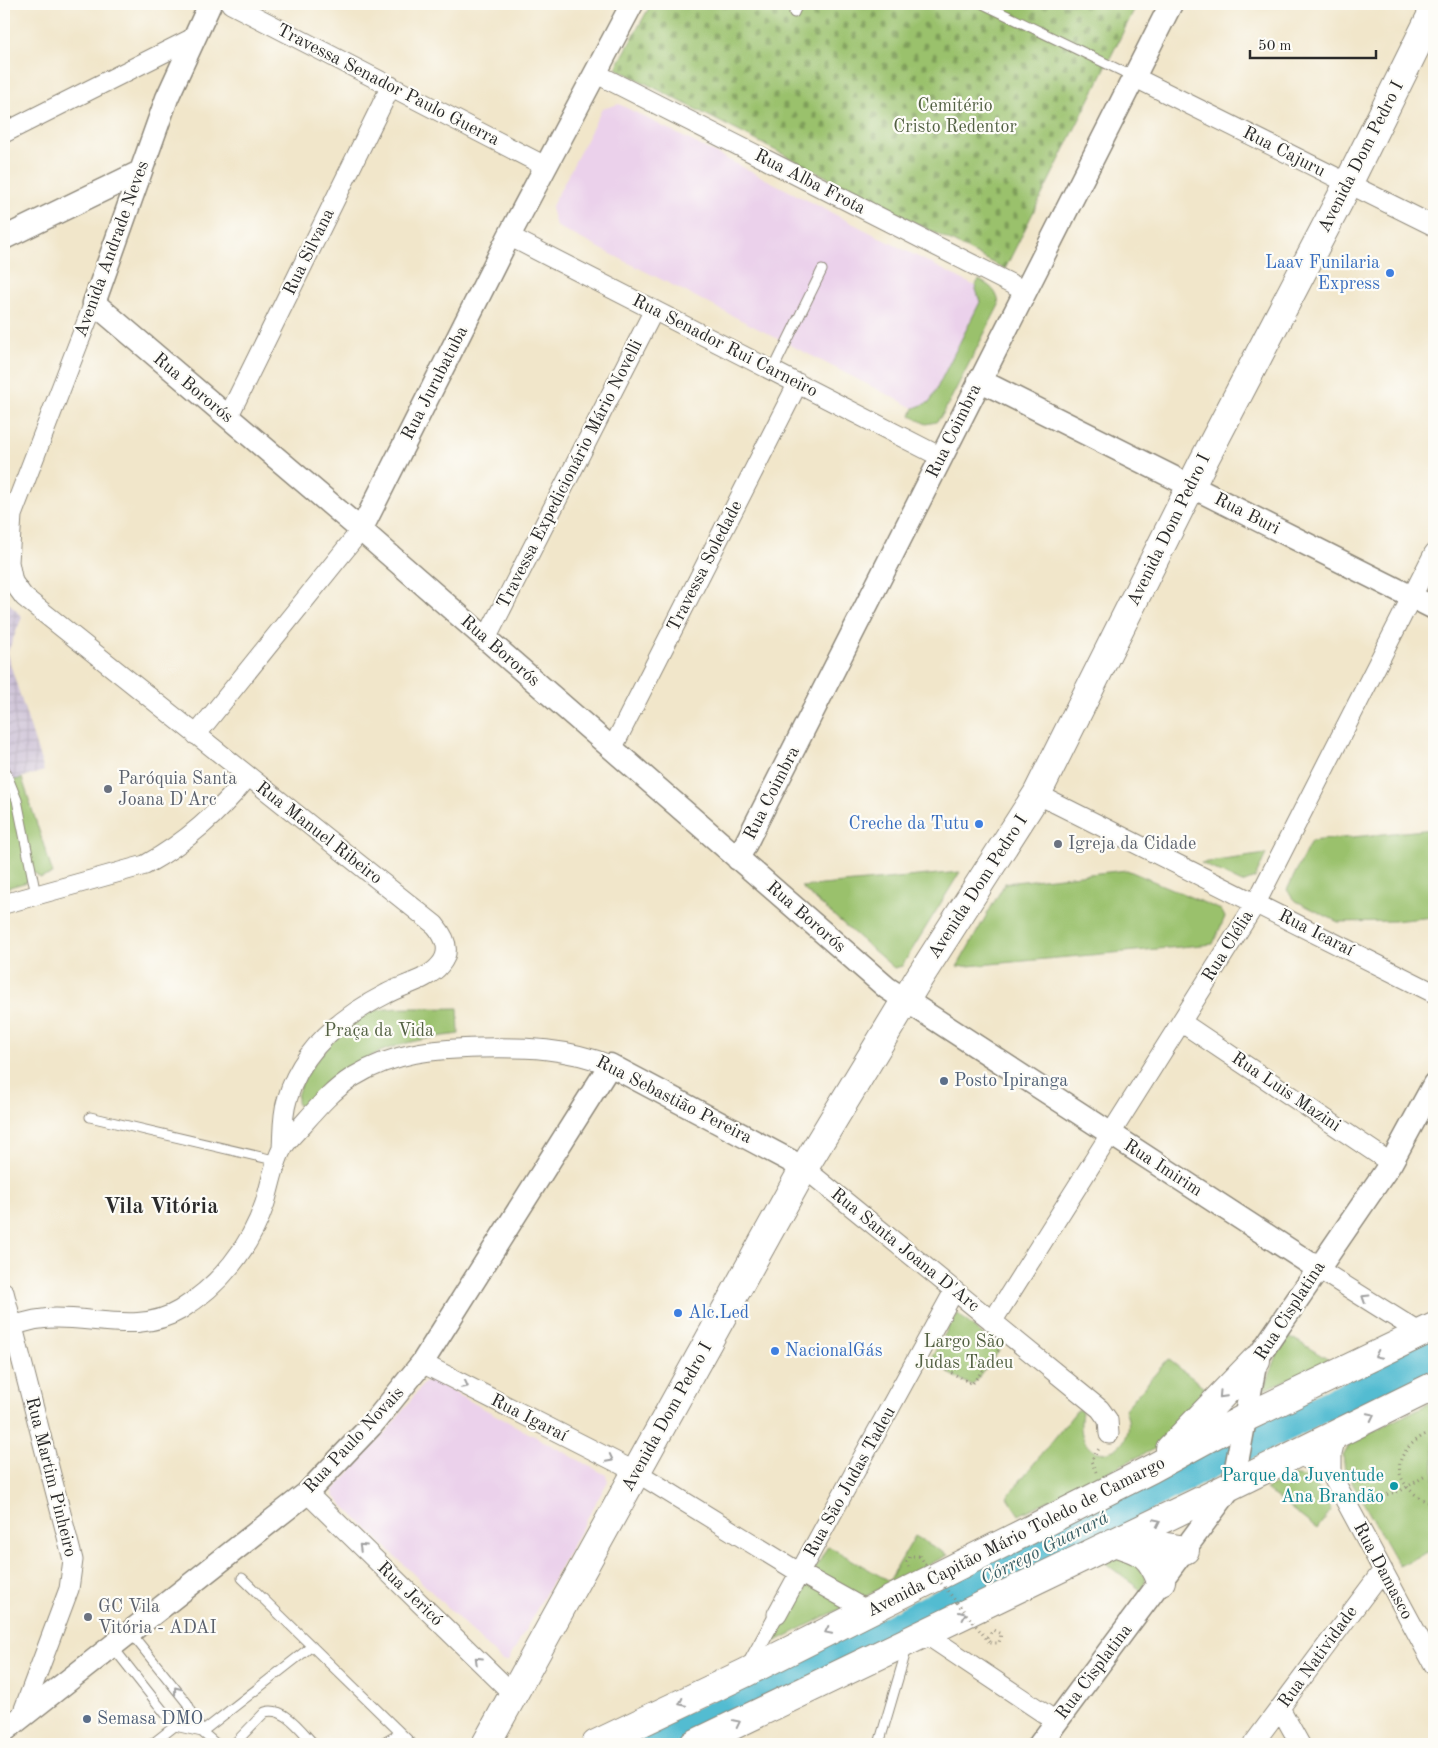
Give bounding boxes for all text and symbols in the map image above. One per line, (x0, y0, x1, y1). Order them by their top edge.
street label: Travessa Senador Paulo Guerra (274, 21, 502, 149)
scale bar (1250, 28, 1377, 60)
text: 50 m (1258, 39, 1292, 54)
street label: Avenida Dom Pedro I (1315, 78, 1407, 236)
park label: Cemitério Cristo Redentor (893, 97, 1017, 136)
street label: Rua Cajuru (1240, 124, 1328, 181)
street label: Rua Alba Frota (752, 146, 868, 218)
street label: Avenida Andrade Neves (72, 158, 152, 340)
street label: Rua Silvana (280, 206, 338, 298)
place label: Laav Funilaria Express (1265, 254, 1380, 293)
marker: Laav Funilaria Express (1384, 267, 1396, 279)
street label: Rua Senador Rui Carneiro (630, 291, 821, 401)
street label: Rua Jurubatuba (399, 323, 471, 443)
street label: Travessa Expedicionário Mário Novelli (494, 337, 646, 611)
street label: Rua Bororós (150, 350, 237, 427)
street label: Rua Coimbra (924, 381, 985, 481)
street label: Avenida Dom Pedro I (1124, 451, 1214, 609)
street label: Rua Buri (1211, 490, 1283, 538)
street label: Travessa Soledade (664, 498, 746, 634)
street label: Rua Bororós (457, 612, 543, 690)
street label: Rua Coimbra (741, 743, 803, 843)
place label: Paróquia Santa Joana D'Arc (118, 770, 237, 809)
street label: Rua Manuel Ribeiro (253, 778, 385, 888)
marker: Paróquia Santa Joana D'Arc (102, 783, 114, 795)
street label: Avenida Dom Pedro I (925, 812, 1031, 962)
place label: Creche da Tutu (849, 815, 969, 833)
marker: Creche da Tutu (973, 818, 985, 830)
place label: Igreja da Cidade (1068, 835, 1196, 853)
marker: Igreja da Cidade (1052, 838, 1064, 850)
street label: Rua Bororós (763, 878, 849, 956)
street label: Rua Clélia (1199, 907, 1257, 985)
street label: Rua Icaraí (1276, 907, 1356, 960)
park label: Praça da Vida (324, 1022, 434, 1040)
street label: Rua Luis Mazini (1228, 1049, 1344, 1135)
street label: Rua Sebastião Pereira (593, 1053, 755, 1147)
place label: Posto Ipiranga (954, 1072, 1068, 1090)
marker: Posto Ipiranga (938, 1075, 950, 1087)
street label: Rua Imirim (1121, 1136, 1205, 1200)
street label: Rua Santa Joana D'Arc (827, 1185, 983, 1315)
district label: Vila Vitória (104, 1196, 218, 1218)
street label: Rua Cisplatina (1251, 1258, 1329, 1364)
one-way arrow (1362, 1295, 1371, 1305)
place label: Alc.Led (688, 1304, 749, 1322)
marker: Alc.Led (672, 1307, 684, 1319)
park label: Largo São Judas Tadeu (915, 1333, 1014, 1372)
street label: Avenida Dom Pedro I (619, 1340, 715, 1494)
place label: NacionalGás (785, 1342, 883, 1360)
marker: NacionalGás (769, 1345, 781, 1357)
one-way arrow (1374, 1348, 1383, 1359)
one-way arrow (460, 1379, 469, 1389)
street label: Rua Paulo Novais (300, 1383, 408, 1497)
one-way arrow (1219, 1390, 1228, 1399)
street label: Rua Igaraí (488, 1391, 570, 1445)
street label: Rua Martim Pinheiro (22, 1395, 80, 1559)
street label: Rua São Judas Tadeu (801, 1403, 899, 1560)
one-way arrow (1366, 1412, 1375, 1422)
one-way arrow (605, 1453, 614, 1463)
street label: Avenida Capitão Mário Toledo de Camargo (864, 1454, 1168, 1620)
place label: Parque da Juventude Ana Brandão (1221, 1467, 1384, 1506)
marker: Parque da Juventude Ana Brandão (1388, 1480, 1400, 1492)
water label: Córrego Guarará (978, 1509, 1112, 1589)
one-way arrow (1152, 1518, 1161, 1528)
street label: Rua Damasco (1350, 1519, 1416, 1623)
one-way arrow (358, 1543, 367, 1552)
street label: Rua Jericó (374, 1559, 446, 1630)
place label: GC Vila Vitória - ADAI (98, 1598, 217, 1637)
street label: Rua Natividade (1275, 1603, 1361, 1711)
marker: GC Vila Vitória - ADAI (82, 1611, 94, 1623)
one-way arrow (958, 1611, 967, 1621)
street label: Rua Cisplatina (1053, 1621, 1136, 1723)
one-way arrow (824, 1625, 833, 1635)
one-way arrow (475, 1657, 484, 1666)
one-way arrow (174, 1687, 182, 1696)
one-way arrow (678, 1697, 687, 1707)
place label: Semasa DMO (97, 1710, 203, 1728)
marker: Semasa DMO (81, 1713, 93, 1725)
one-way arrow (732, 1719, 741, 1729)

